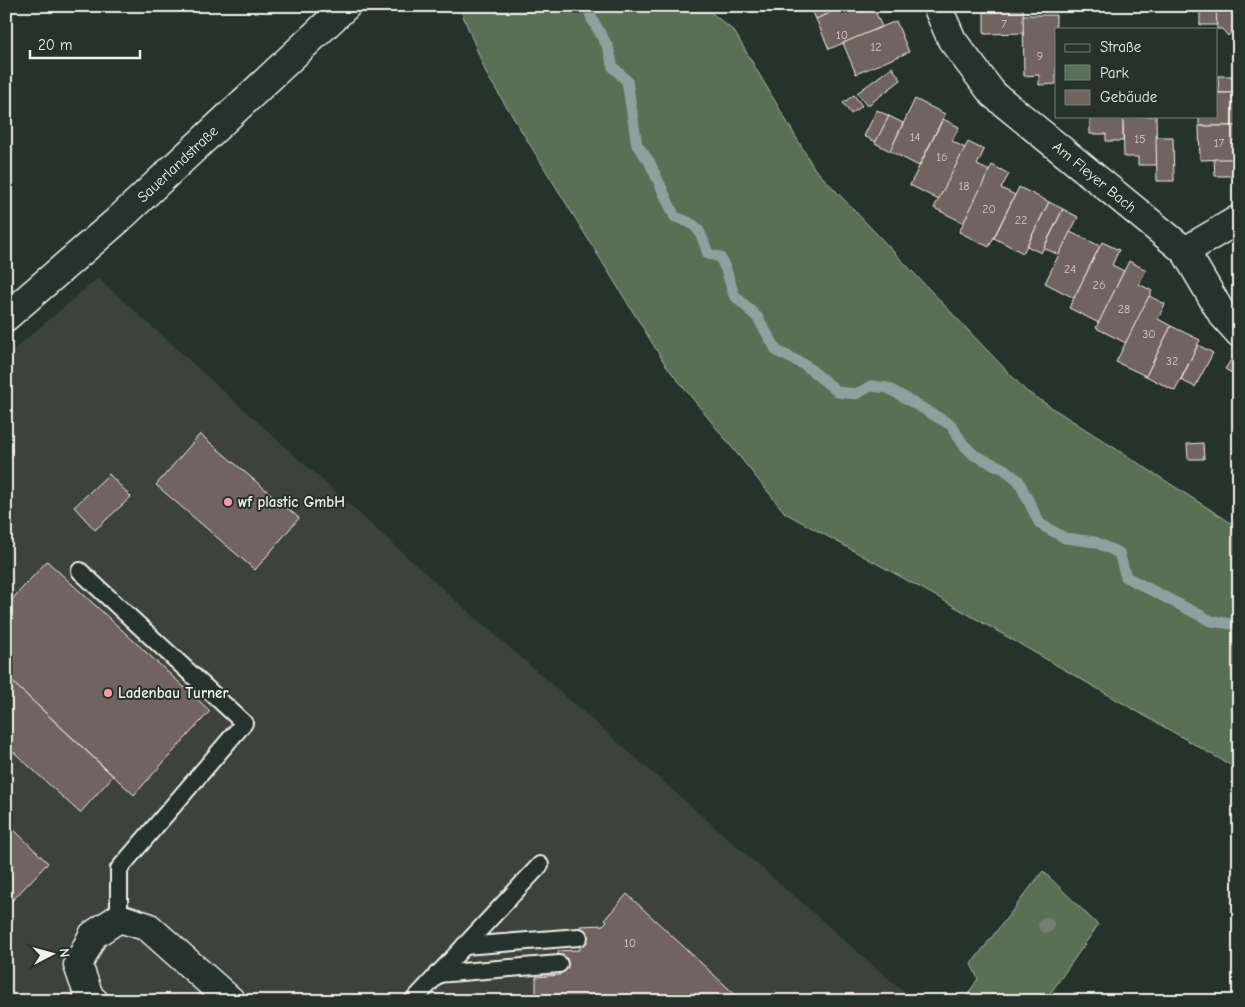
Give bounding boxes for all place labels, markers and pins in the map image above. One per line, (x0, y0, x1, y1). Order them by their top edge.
place label: wf plastic GmbH (238, 493, 345, 511)
marker: wf plastic GmbH (222, 496, 234, 508)
place label: Ladenbau Turner (118, 684, 229, 702)
marker: Ladenbau Turner (102, 687, 114, 699)

